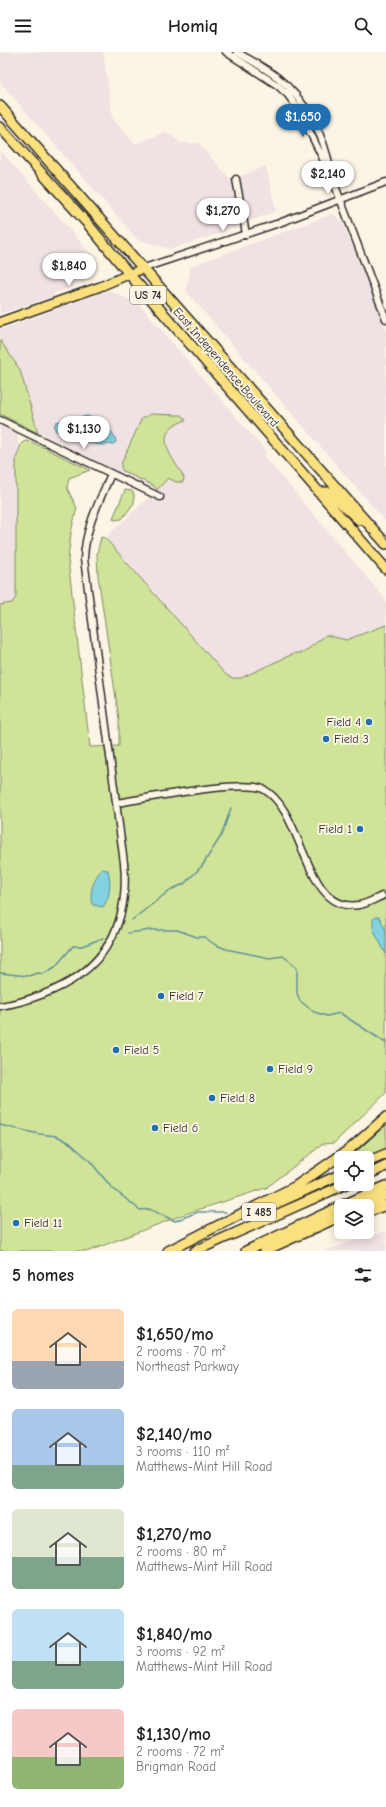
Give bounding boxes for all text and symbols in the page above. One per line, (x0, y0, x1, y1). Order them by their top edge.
icon: menu (12, 15, 34, 37)
icon: search (352, 15, 374, 37)
text: Homiq (168, 16, 218, 37)
pin: $1,650 (270, 104, 336, 138)
text: $1,650 (285, 109, 321, 124)
pin: $2,140 (295, 161, 361, 195)
text: $2,140 (310, 166, 346, 181)
pin: $1,270 (190, 198, 256, 232)
text: $1,270 (205, 203, 241, 218)
pin: $1,840 (36, 253, 102, 287)
text: $1,840 (51, 258, 87, 273)
road number: US 74 (130, 286, 166, 304)
street label: East Independence Boulevard (170, 304, 282, 430)
pin: $1,130 (51, 416, 117, 450)
text: $1,130 (67, 421, 101, 436)
place label: Field 4 (327, 715, 361, 729)
marker: Field 4 (364, 717, 374, 727)
place label: Field 3 (334, 732, 369, 746)
marker: Field 3 (321, 734, 331, 744)
place label: Field 1 (319, 822, 352, 836)
marker: Field 1 (355, 824, 365, 834)
place label: Field 7 (169, 989, 204, 1003)
marker: Field 7 (156, 991, 166, 1001)
place label: Field 5 (124, 1043, 159, 1057)
marker: Field 5 (111, 1045, 121, 1055)
place label: Field 9 (278, 1062, 313, 1076)
marker: Field 9 (265, 1064, 275, 1074)
place label: Field 8 (220, 1091, 255, 1105)
marker: Field 8 (207, 1093, 217, 1103)
place label: Field 6 (163, 1121, 198, 1135)
marker: Field 6 (150, 1123, 160, 1133)
map controls (334, 1151, 374, 1239)
button: locate (334, 1151, 374, 1191)
button: layers (334, 1199, 374, 1239)
road number: I 485 (242, 1203, 276, 1221)
place label: Field 11 (24, 1216, 62, 1230)
marker: Field 11 (11, 1218, 21, 1228)
icon: filters (352, 1264, 374, 1286)
text: 5 homes (12, 1266, 74, 1285)
icon: home (44, 1325, 92, 1373)
text: $1,650/mo (136, 1325, 214, 1344)
text: 2 rooms · 70 m² (136, 1344, 225, 1359)
text: Northeast Parkway (136, 1359, 239, 1374)
icon: home (44, 1425, 92, 1473)
text: $2,140/mo (136, 1425, 212, 1444)
text: 3 rooms · 110 m² (136, 1444, 229, 1459)
text: Matthews-Mint Hill Road (136, 1459, 272, 1474)
icon: home (44, 1525, 92, 1573)
text: $1,270/mo (136, 1525, 212, 1544)
text: 2 rooms · 80 m² (136, 1544, 226, 1559)
text: Matthews-Mint Hill Road (136, 1559, 272, 1574)
icon: home (44, 1625, 92, 1673)
text: $1,840/mo (136, 1625, 212, 1644)
text: 3 rooms · 92 m² (136, 1644, 225, 1659)
text: Matthews-Mint Hill Road (136, 1659, 272, 1674)
icon: home (44, 1725, 92, 1773)
text: $1,130/mo (136, 1725, 211, 1744)
text: 2 rooms · 72 m² (136, 1744, 224, 1759)
text: Brigman Road (136, 1759, 216, 1774)

